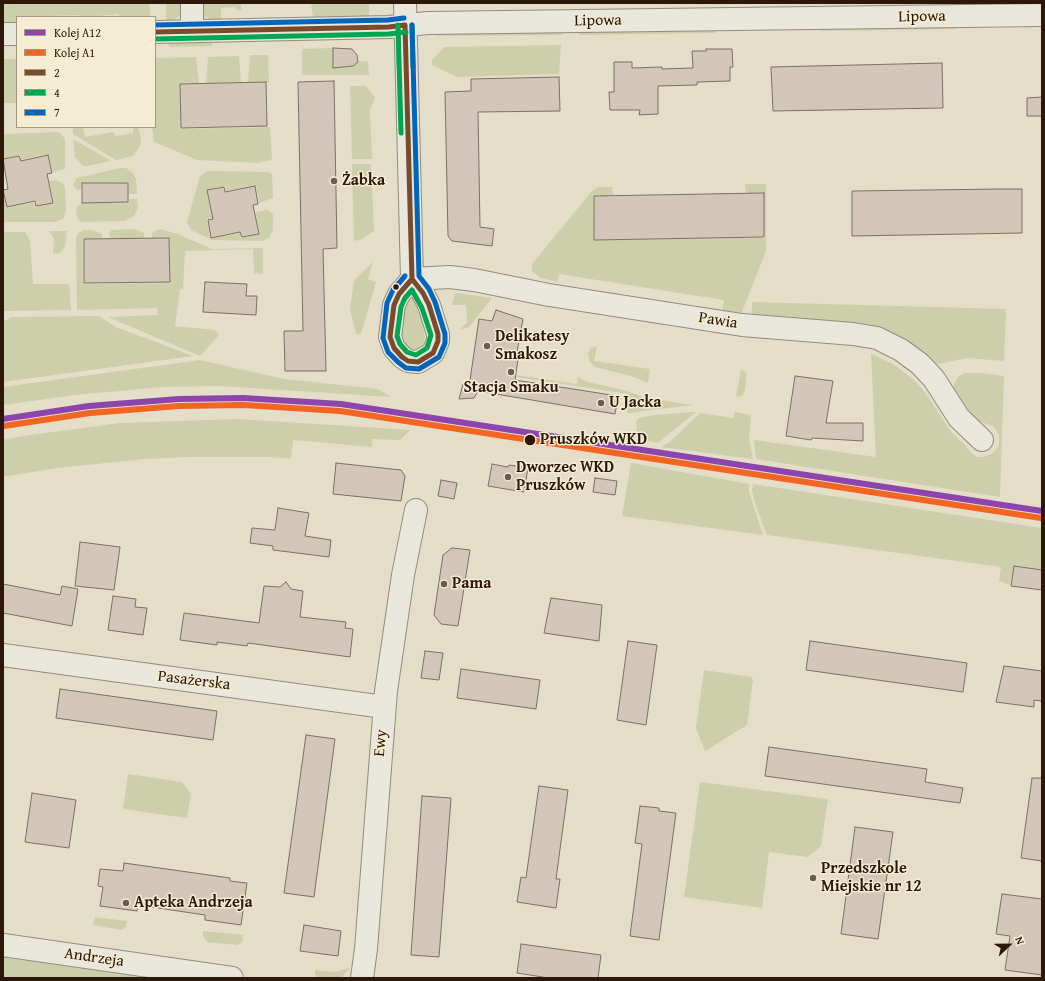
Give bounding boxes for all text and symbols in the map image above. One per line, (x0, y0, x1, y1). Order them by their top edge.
street label: Lipowa (898, 7, 946, 27)
street label: Lipowa (574, 11, 622, 31)
legend (16, 16, 156, 128)
text: Kolej A12 (54, 24, 101, 41)
text: Kolej A1 (54, 44, 95, 61)
text: 2 (54, 64, 60, 81)
text: 4 (54, 84, 60, 101)
text: 7 (54, 104, 60, 121)
place label: Żabka (342, 171, 385, 191)
marker: Żabka (329, 176, 339, 186)
unlabelled marker (391, 282, 401, 292)
street label: Pawia (697, 308, 739, 334)
place label: Delikatesy Smakosz (495, 327, 569, 365)
marker: Delikatesy Smakosz (482, 341, 492, 351)
marker: Stacja Smaku (506, 367, 516, 377)
place label: Stacja Smaku (463, 378, 559, 398)
place label: U Jacka (609, 393, 661, 413)
marker: U Jacka (596, 398, 606, 408)
place label: Pruszków WKD (540, 430, 647, 450)
marker: Pruszków WKD (523, 433, 537, 447)
place label: Dworzec WKD Pruszków (516, 458, 614, 496)
marker: Dworzec WKD Pruszków (503, 472, 513, 482)
place label: Pama (452, 574, 491, 594)
marker: Pama (439, 579, 449, 589)
street label: Pasażerska (156, 667, 232, 695)
street label: Ewy (370, 729, 392, 757)
place label: Przedszkole Miejskie nr 12 (821, 859, 922, 897)
marker: Przedszkole Miejskie nr 12 (808, 873, 818, 883)
place label: Apteka Andrzeja (134, 893, 253, 913)
marker: Apteka Andrzeja (121, 898, 131, 908)
north arrow (989, 925, 1029, 965)
text: N (1011, 934, 1029, 947)
street label: Andrzeja (63, 944, 125, 972)

